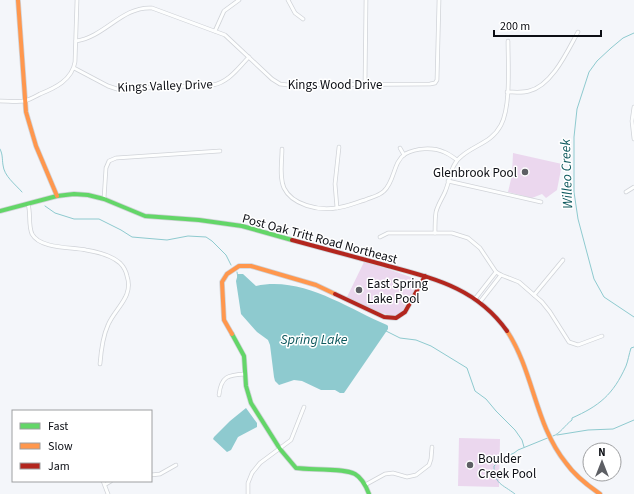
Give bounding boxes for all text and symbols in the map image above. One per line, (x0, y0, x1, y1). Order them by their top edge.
scale bar (494, 12, 601, 38)
text: 200 m (500, 18, 530, 35)
street label: Kings Valley Drive (117, 75, 213, 97)
street label: Kings Wood Drive (288, 76, 382, 94)
water label: Willeo Creek (556, 138, 578, 209)
place label: Glenbrook Pool (433, 164, 517, 182)
marker: Glenbrook Pool (520, 167, 530, 177)
street label: Post Oak Tritt Road Northeast (240, 210, 400, 269)
place label: East Spring Lake Pool (367, 275, 429, 308)
marker: East Spring Lake Pool (354, 285, 364, 295)
water label: Spring Lake (280, 330, 348, 350)
legend (12, 410, 152, 482)
text: Fast (48, 418, 68, 435)
text: Slow (48, 438, 73, 455)
north arrow (582, 442, 622, 482)
text: N (598, 445, 606, 460)
place label: Boulder Creek Pool (478, 450, 536, 483)
text: Jam (48, 458, 70, 475)
marker: Boulder Creek Pool (465, 460, 475, 470)

